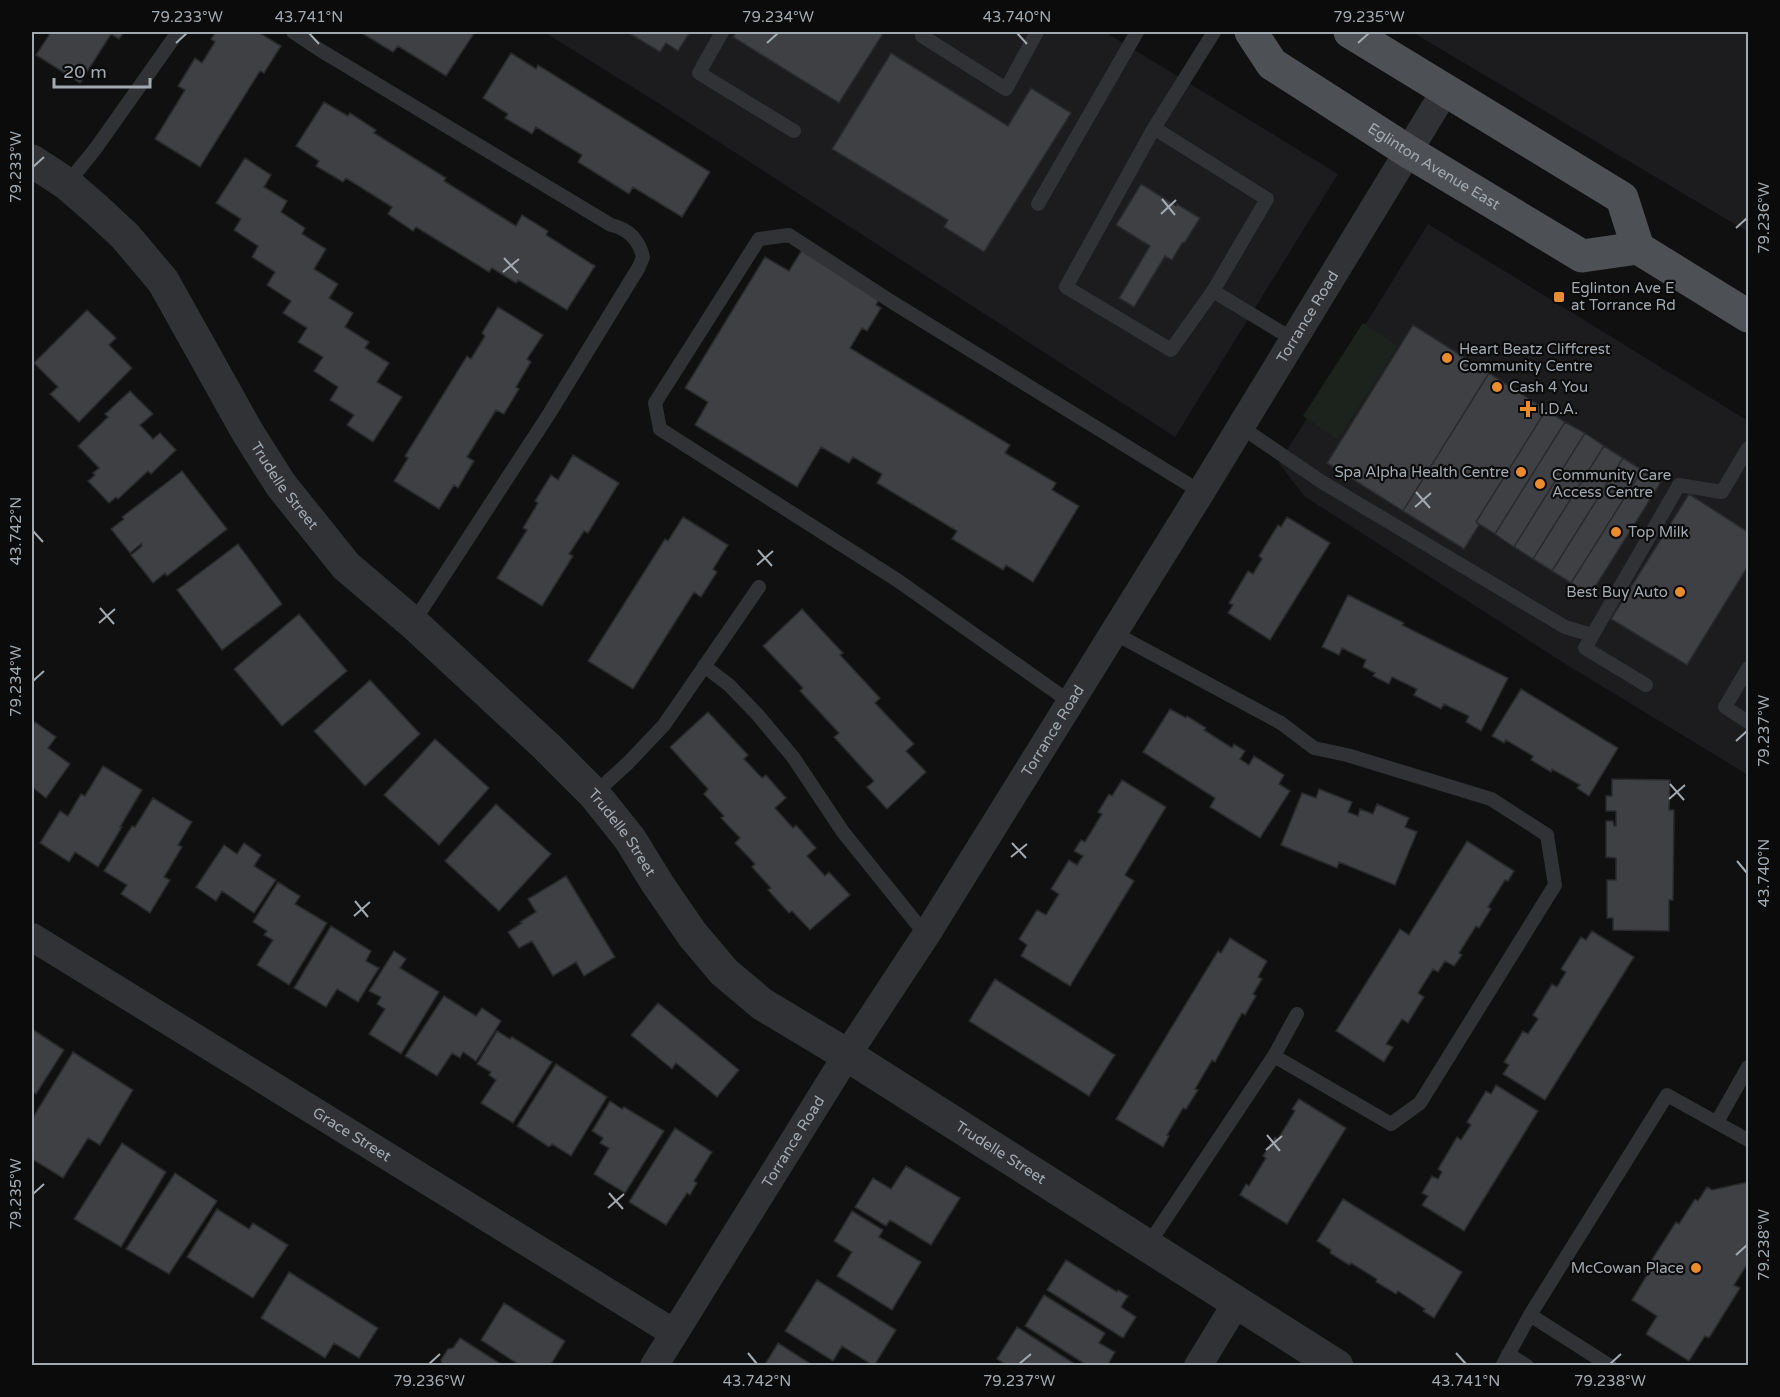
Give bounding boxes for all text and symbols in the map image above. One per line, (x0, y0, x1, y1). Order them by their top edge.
text: 79.233°W (151, 8, 223, 26)
text: 43.741°N (275, 8, 343, 26)
text: 79.234°W (742, 8, 814, 26)
text: 43.740°N (983, 8, 1051, 26)
text: 79.235°W (1333, 8, 1405, 26)
scale bar (54, 51, 150, 89)
text: 20 m (63, 61, 107, 83)
street label: Eglinton Avenue East (1365, 119, 1504, 214)
text: 79.233°W (7, 131, 25, 203)
text: 79.236°W (1755, 182, 1773, 254)
street label: Torrance Road (1273, 268, 1342, 366)
place label: Eglinton Ave E at Torrance Rd (1571, 279, 1676, 314)
marker: Eglinton Ave E at Torrance Rd (1552, 290, 1566, 304)
place label: Heart Beatz Cliffcrest Community Centre (1459, 340, 1611, 375)
marker: Heart Beatz Cliffcrest Community Centre (1440, 351, 1454, 365)
place label: Cash 4 You (1509, 378, 1588, 396)
marker: Cash 4 You (1490, 380, 1504, 394)
place label: I.D.A. (1540, 400, 1578, 418)
marker: I.D.A. (1521, 402, 1535, 416)
street label: Trudelle Street (247, 438, 322, 533)
place label: Spa Alpha Health Centre (1334, 463, 1509, 481)
marker: Spa Alpha Health Centre (1514, 465, 1528, 479)
place label: Community Care Access Centre (1552, 466, 1671, 501)
marker: Community Care Access Centre (1533, 477, 1547, 491)
text: 43.742°N (7, 497, 25, 565)
place label: Top Milk (1628, 523, 1689, 541)
marker: Top Milk (1609, 525, 1623, 539)
place label: Best Buy Auto (1566, 583, 1668, 601)
marker: Best Buy Auto (1673, 585, 1687, 599)
text: 79.234°W (7, 645, 25, 717)
street label: Torrance Road (1018, 682, 1088, 780)
text: 79.237°W (1755, 695, 1773, 767)
street label: Trudelle Street (585, 785, 660, 880)
text: 43.740°N (1755, 839, 1773, 907)
street label: Torrance Road (758, 1093, 828, 1191)
street label: Grace Street (309, 1103, 395, 1166)
street label: Trudelle Street (952, 1117, 1050, 1188)
text: 79.235°W (7, 1158, 25, 1230)
text: 79.238°W (1755, 1209, 1773, 1281)
place label: McCowan Place (1571, 1259, 1684, 1277)
marker: McCowan Place (1689, 1261, 1703, 1275)
text: 79.236°W (393, 1372, 465, 1390)
text: 43.742°N (723, 1372, 791, 1390)
text: 79.237°W (983, 1372, 1055, 1390)
text: 43.741°N (1432, 1372, 1500, 1390)
text: 79.238°W (1574, 1372, 1646, 1390)

